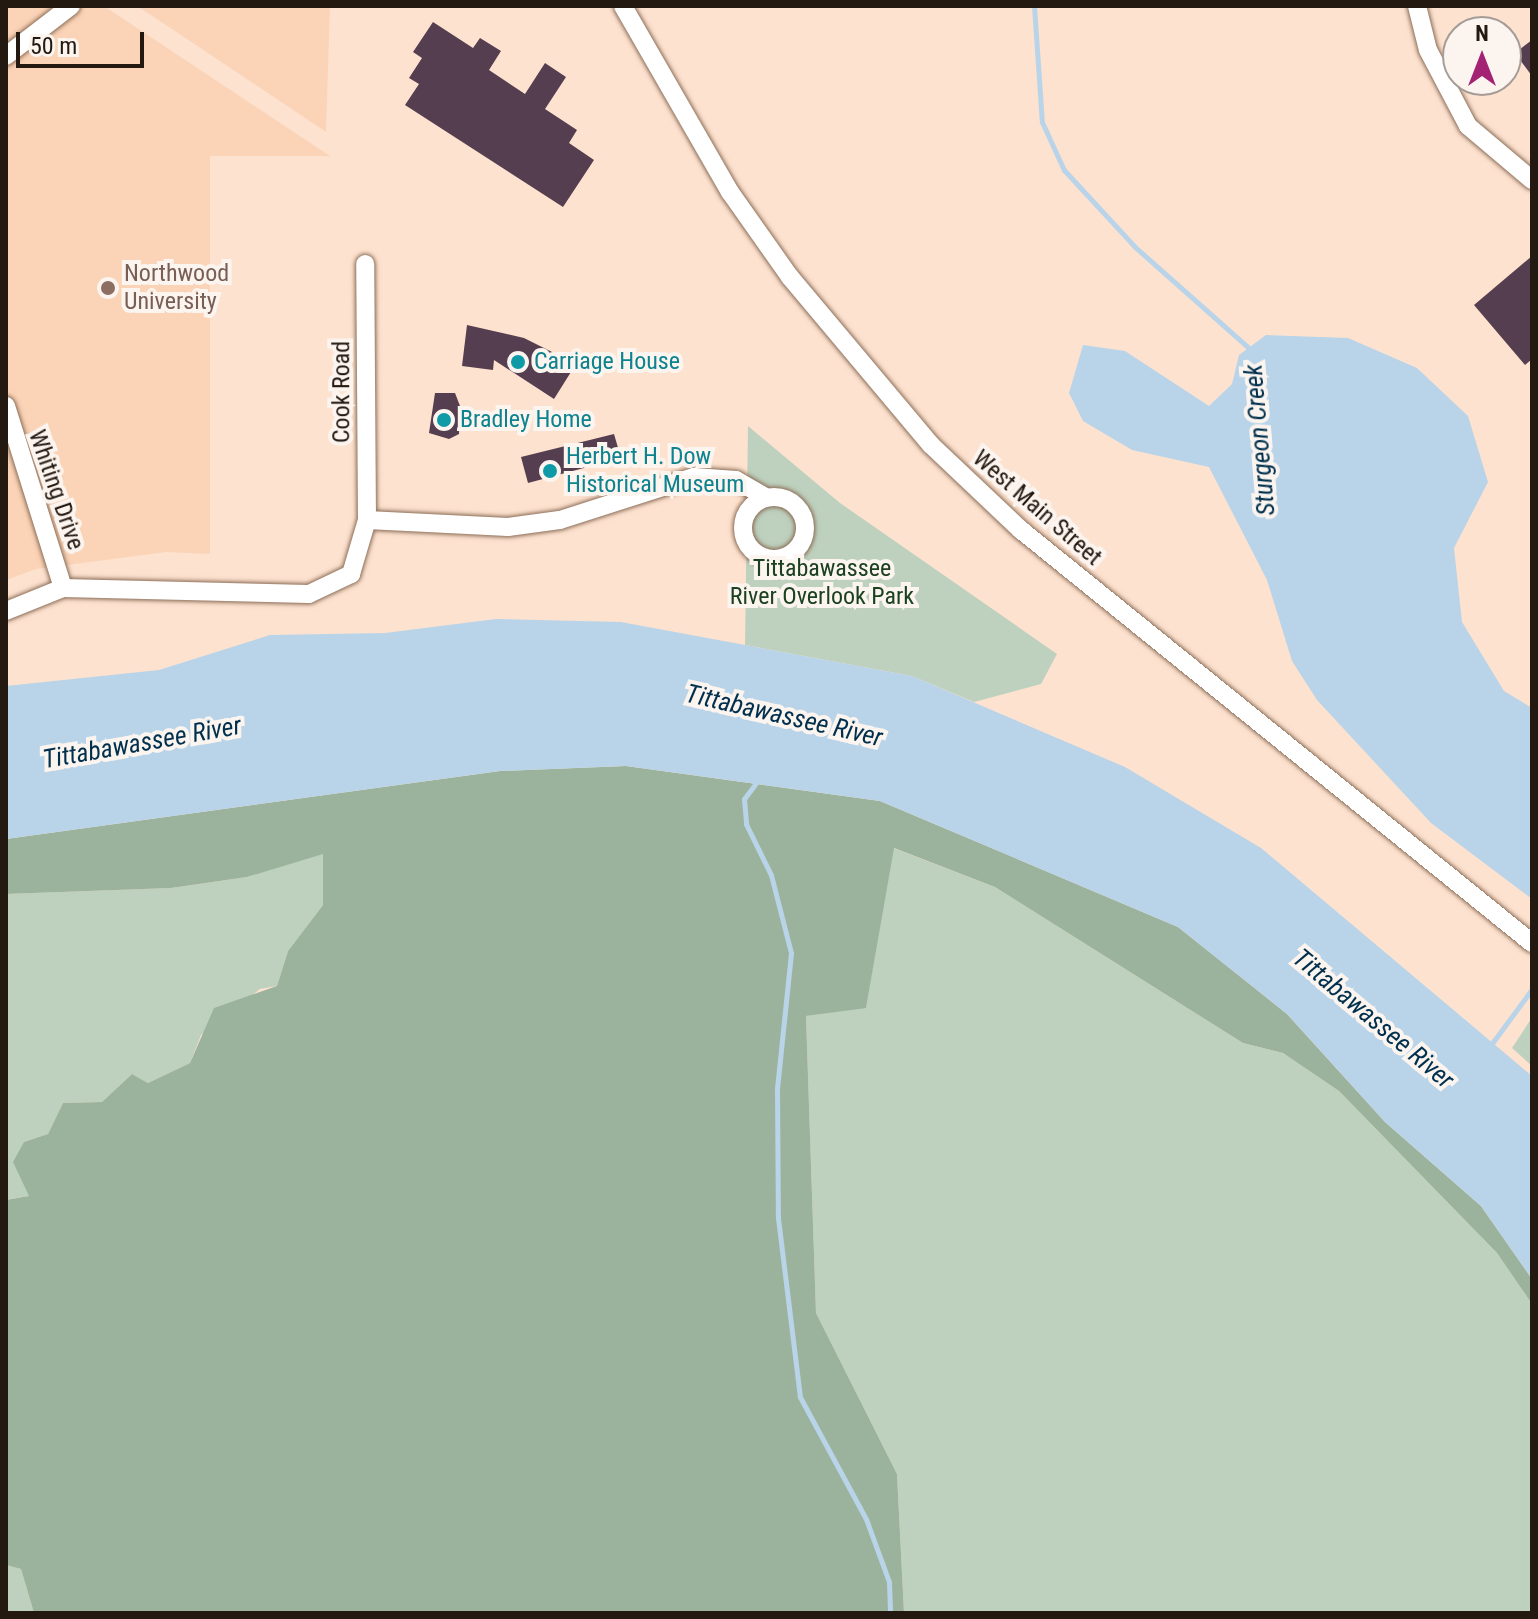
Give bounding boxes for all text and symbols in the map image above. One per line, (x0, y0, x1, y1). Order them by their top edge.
scale bar (20, 16, 148, 66)
north arrow (1442, 16, 1522, 96)
text: N (1475, 21, 1489, 46)
text: 50 m (30, 32, 77, 60)
place label: Northwood University (124, 260, 229, 316)
marker: Northwood University (99, 279, 117, 297)
street label: Cook Road (328, 341, 356, 443)
place label: Carriage House (534, 348, 680, 376)
marker: Carriage House (509, 353, 527, 371)
water label: Sturgeon Creek (1238, 363, 1282, 517)
place label: Bradley Home (460, 406, 592, 434)
marker: Bradley Home (435, 411, 453, 429)
street label: Whiting Drive (22, 426, 90, 554)
place label: Herbert H. Dow Historical Museum (566, 443, 744, 499)
street label: West Main Street (967, 444, 1107, 572)
marker: Herbert H. Dow Historical Museum (541, 462, 559, 480)
park label: Tittabawassee River Overlook Park (730, 555, 914, 611)
water label: Tittabawassee River (683, 678, 885, 754)
water label: Tittabawassee River (40, 710, 244, 776)
water label: Tittabawassee River (1286, 943, 1460, 1095)

